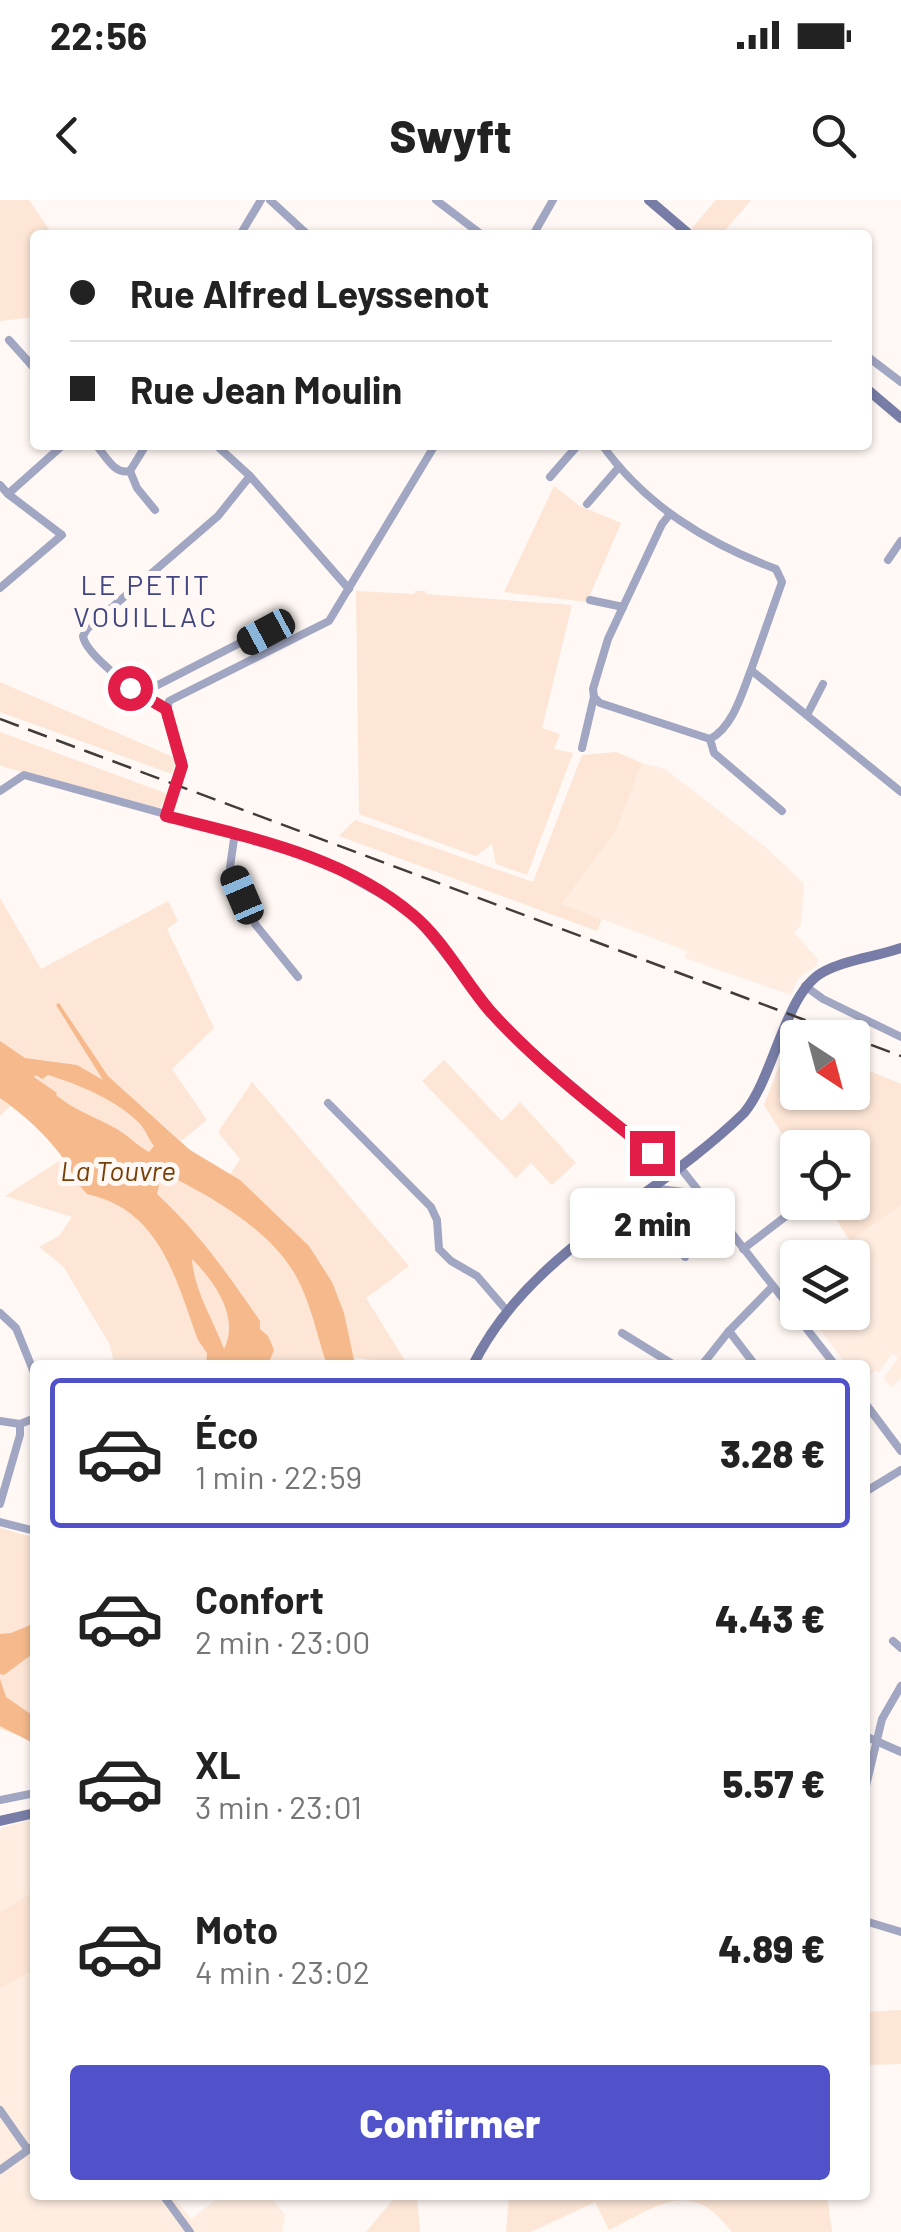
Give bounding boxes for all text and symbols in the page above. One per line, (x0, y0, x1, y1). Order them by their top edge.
text: 22:56 (50, 12, 147, 58)
icon: back (40, 108, 95, 163)
text: Swyft (390, 108, 511, 162)
icon: search (806, 108, 861, 163)
text: Rue Alfred Leyssenot (130, 270, 489, 316)
text: Rue Jean Moulin (130, 366, 402, 412)
district label: LE PETIT VOUILLAC (73, 567, 219, 633)
car (232, 605, 300, 659)
route start (108, 666, 153, 711)
car (216, 862, 268, 928)
north arrow (780, 1020, 870, 1110)
map controls (780, 1020, 870, 1330)
button: locate (780, 1130, 870, 1220)
route end (630, 1131, 675, 1176)
water label: La Touvre (60, 1153, 176, 1187)
callout: 2 min (570, 1188, 734, 1258)
text: 2 min (614, 1204, 691, 1242)
button: layers (780, 1240, 870, 1330)
icon: car (75, 1408, 165, 1498)
text: Éco (195, 1411, 259, 1457)
text: 3.28 € (720, 1430, 825, 1476)
text: 1 min · 22:59 (195, 1457, 362, 1495)
icon: car (75, 1573, 165, 1663)
text: Confort (195, 1576, 324, 1622)
text: 4.43 € (715, 1595, 825, 1641)
text: 2 min · 23:00 (195, 1622, 370, 1660)
icon: car (75, 1738, 165, 1828)
text: XL (195, 1741, 241, 1787)
text: 5.57 € (722, 1760, 825, 1806)
text: 3 min · 23:01 (195, 1787, 362, 1825)
icon: car (75, 1903, 165, 1993)
text: Moto (195, 1906, 278, 1952)
text: 4.89 € (718, 1925, 825, 1971)
text: 4 min · 23:02 (195, 1952, 370, 1990)
button: Confirmer (70, 2065, 830, 2180)

